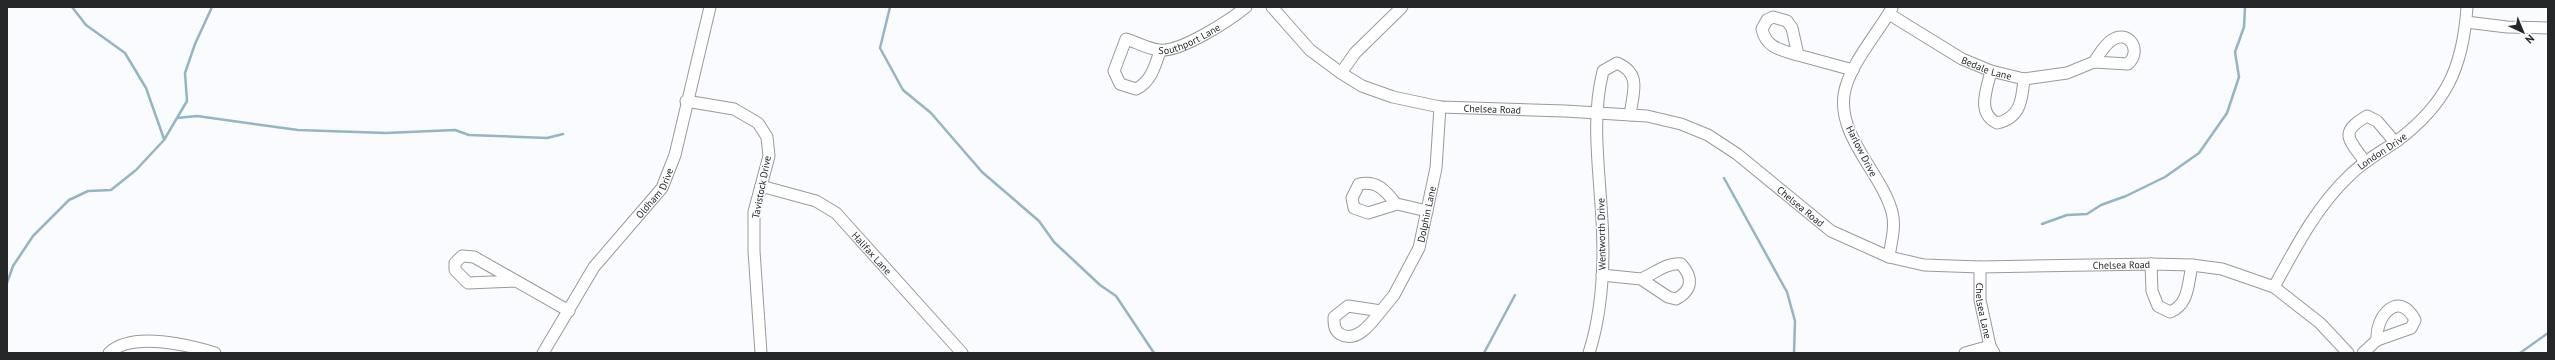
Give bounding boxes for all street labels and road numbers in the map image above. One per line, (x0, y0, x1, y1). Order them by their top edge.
street label: Southport Lane (1158, 21, 1223, 57)
street label: Bedale Lane (1959, 53, 2013, 83)
street label: Chelsea Road (1463, 102, 1521, 117)
street label: Harlow Drive (1843, 124, 1880, 179)
street label: London Drive (2355, 130, 2410, 173)
street label: Tavistock Drive (749, 154, 774, 220)
street label: Oldham Drive (633, 166, 676, 221)
street label: Chelsea Road (1774, 183, 1827, 230)
street label: Dolphin Lane (1414, 185, 1439, 244)
street label: Wentworth Drive (1594, 198, 1609, 270)
street label: Halifax Lane (849, 229, 894, 277)
street label: Chelsea Road (2093, 258, 2150, 272)
street label: Chelsea Lane (1973, 283, 1994, 340)

